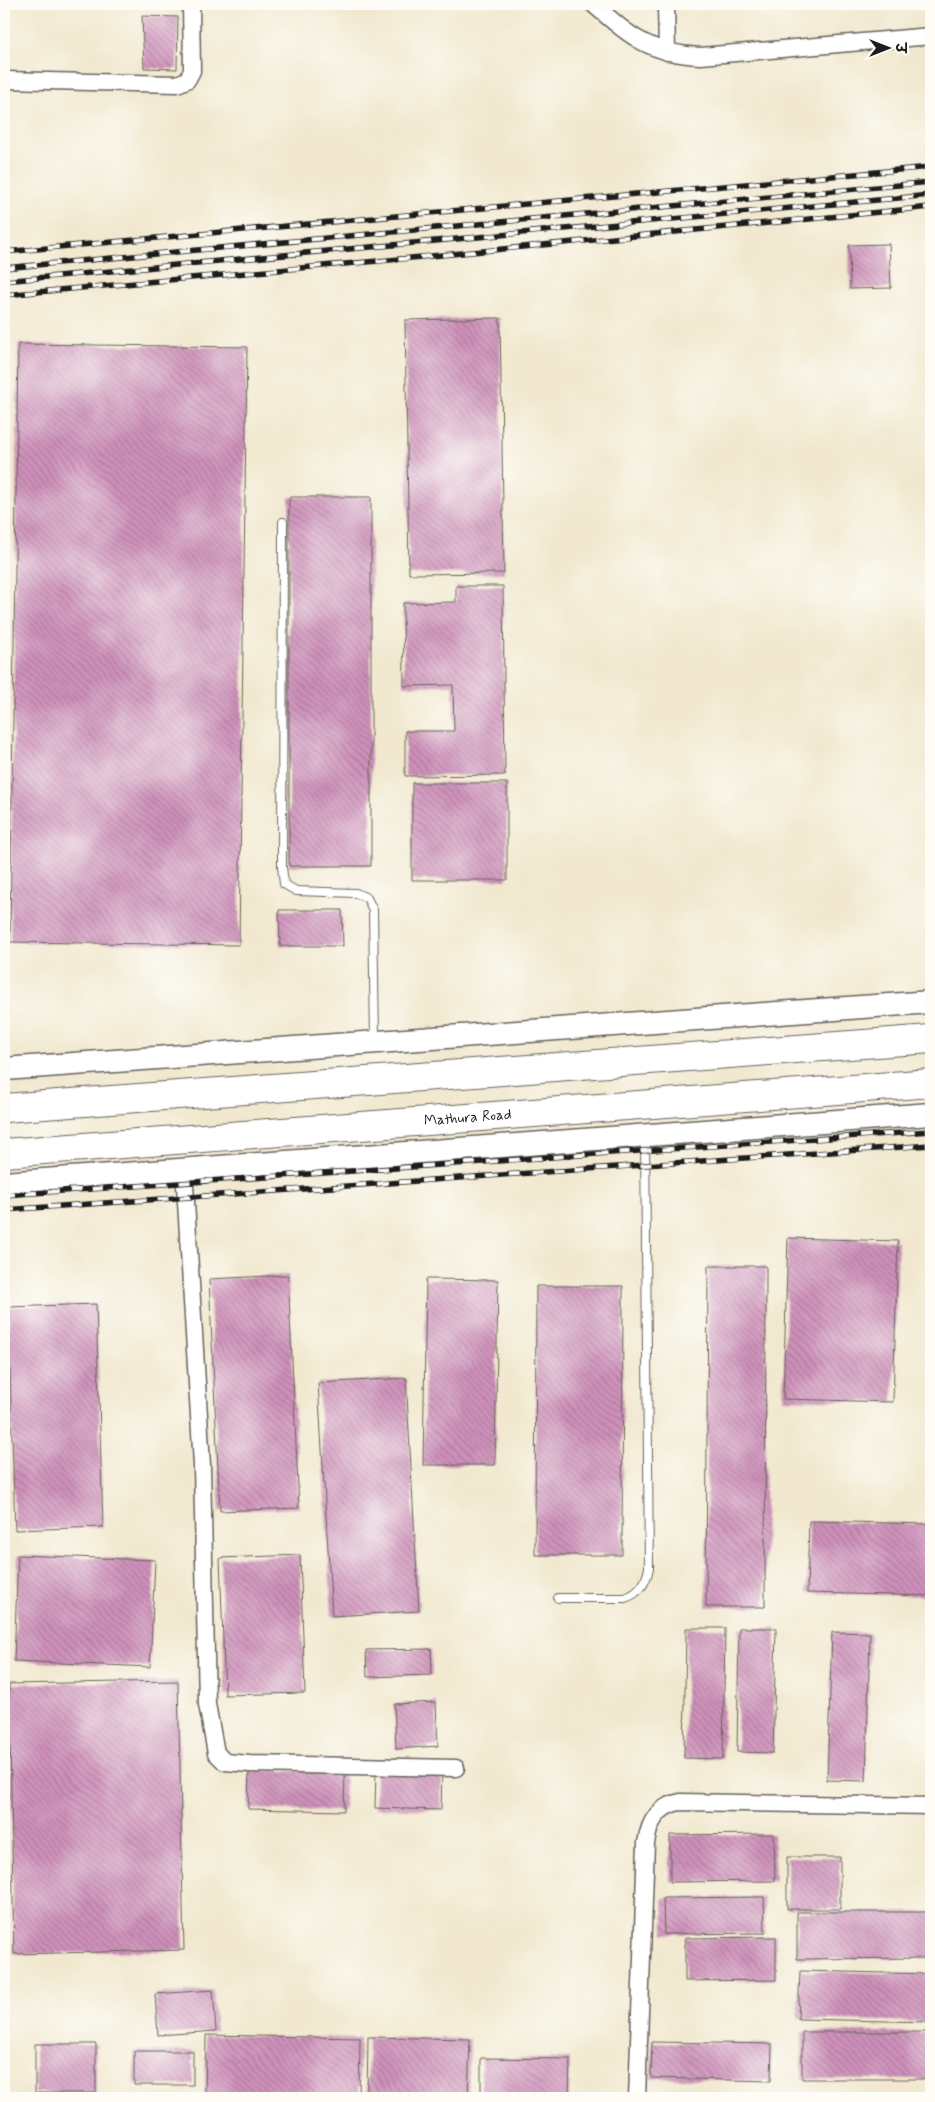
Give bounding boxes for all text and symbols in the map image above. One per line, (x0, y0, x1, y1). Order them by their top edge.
north arrow (862, 22, 912, 72)
text: उ (891, 41, 909, 54)
street label: Mathura Road (423, 1105, 512, 1131)

